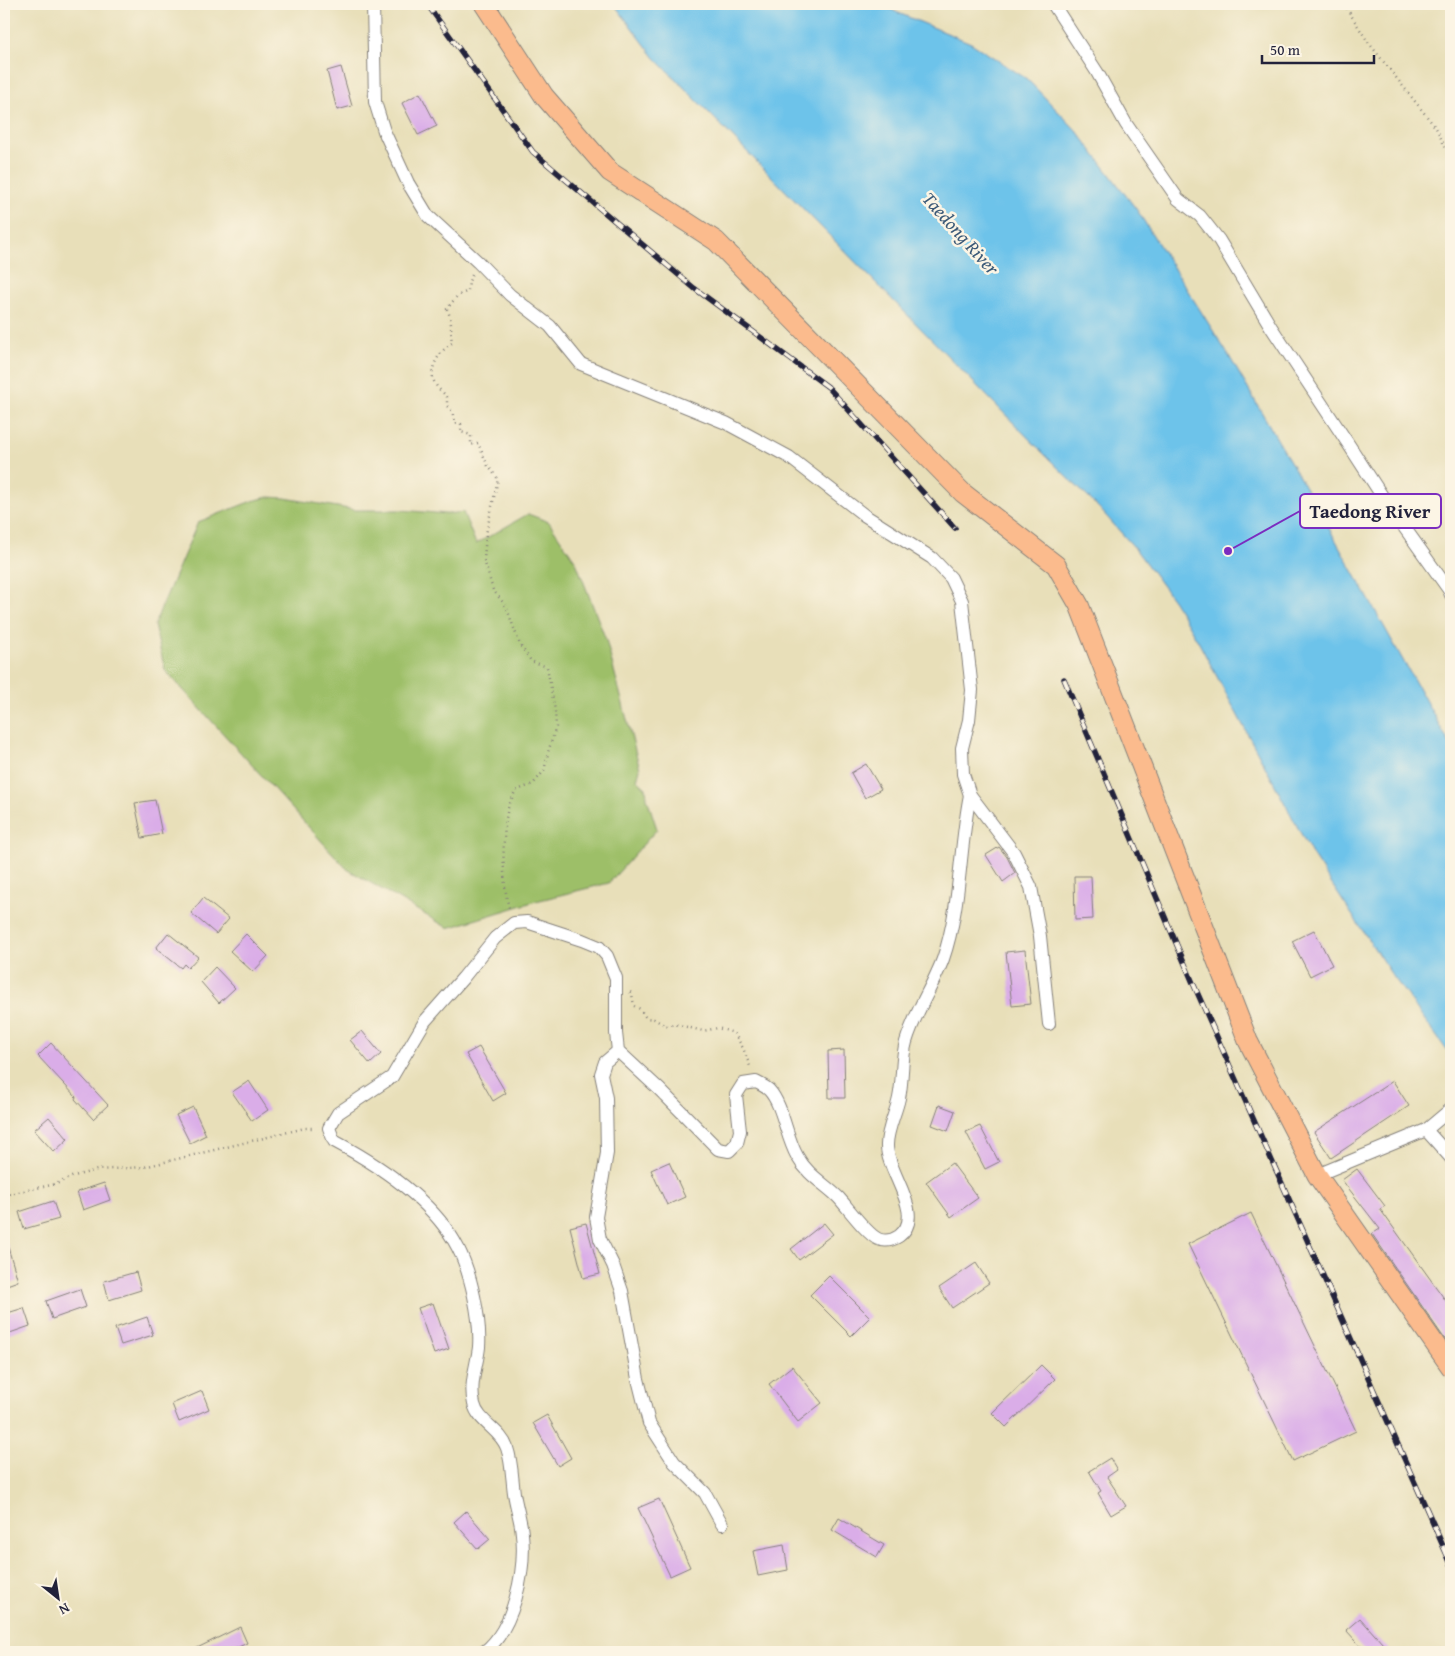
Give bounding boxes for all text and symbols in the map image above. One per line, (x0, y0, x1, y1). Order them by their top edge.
scale bar (1262, 32, 1375, 64)
text: 50 m (1270, 39, 1301, 60)
water label: Taedong River (916, 185, 1007, 281)
callout: Taedong River (1300, 494, 1441, 528)
text: Taedong River (1310, 497, 1431, 525)
north arrow (32, 1574, 82, 1624)
text: N (55, 1598, 74, 1621)

